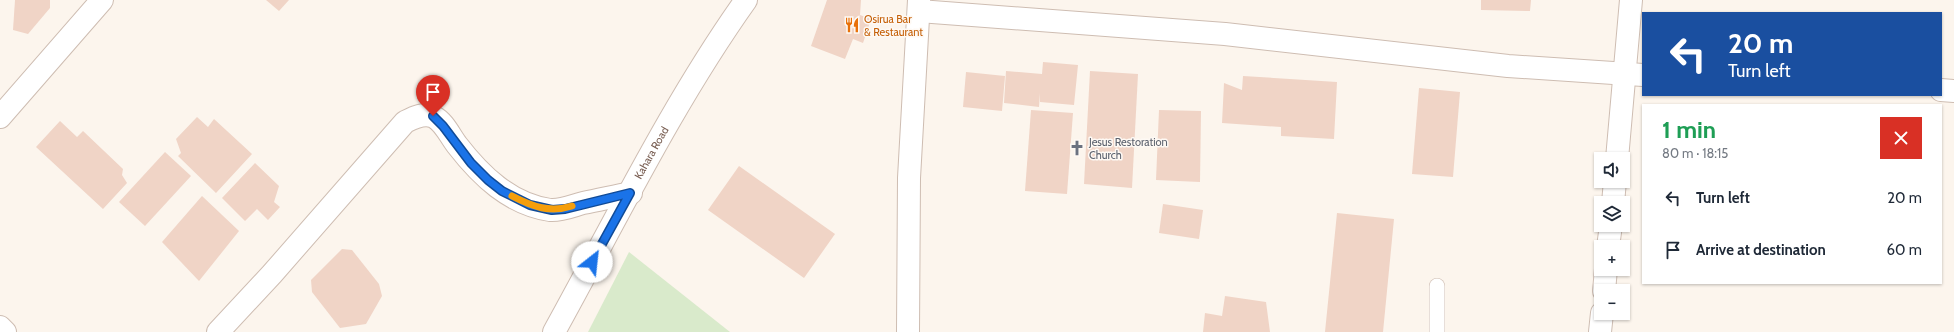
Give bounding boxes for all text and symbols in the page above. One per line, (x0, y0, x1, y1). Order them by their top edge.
place label: Osirua Bar & Restaurant (864, 12, 923, 39)
restaurant icon: Osirua Bar & Restaurant (843, 16, 861, 34)
text: 20 m (1728, 26, 1793, 60)
icon: left (1662, 28, 1714, 80)
text: Turn left (1728, 60, 1791, 82)
pin (416, 75, 450, 116)
icon: arrive (422, 81, 444, 103)
text: 1 min (1662, 115, 1716, 144)
button: close (1880, 117, 1922, 159)
street label: Kahara Road (631, 124, 672, 181)
place label: Jesus Restoration Church (1088, 135, 1168, 162)
church icon: Jesus Restoration Church (1068, 139, 1086, 157)
text: 80 m · 18:15 (1662, 145, 1728, 161)
map controls (1594, 152, 1630, 320)
button: sound (1594, 152, 1630, 188)
icon: left (1662, 187, 1684, 209)
text: Turn left (1696, 189, 1750, 207)
text: 20 m (1887, 189, 1922, 207)
button: layers (1594, 196, 1630, 232)
icon: arrive (1662, 239, 1684, 261)
button: + (1594, 240, 1630, 276)
position arrow (571, 241, 613, 283)
text: Arrive at destination (1696, 241, 1826, 259)
text: 60 m (1886, 241, 1922, 259)
button: − (1594, 284, 1630, 320)

